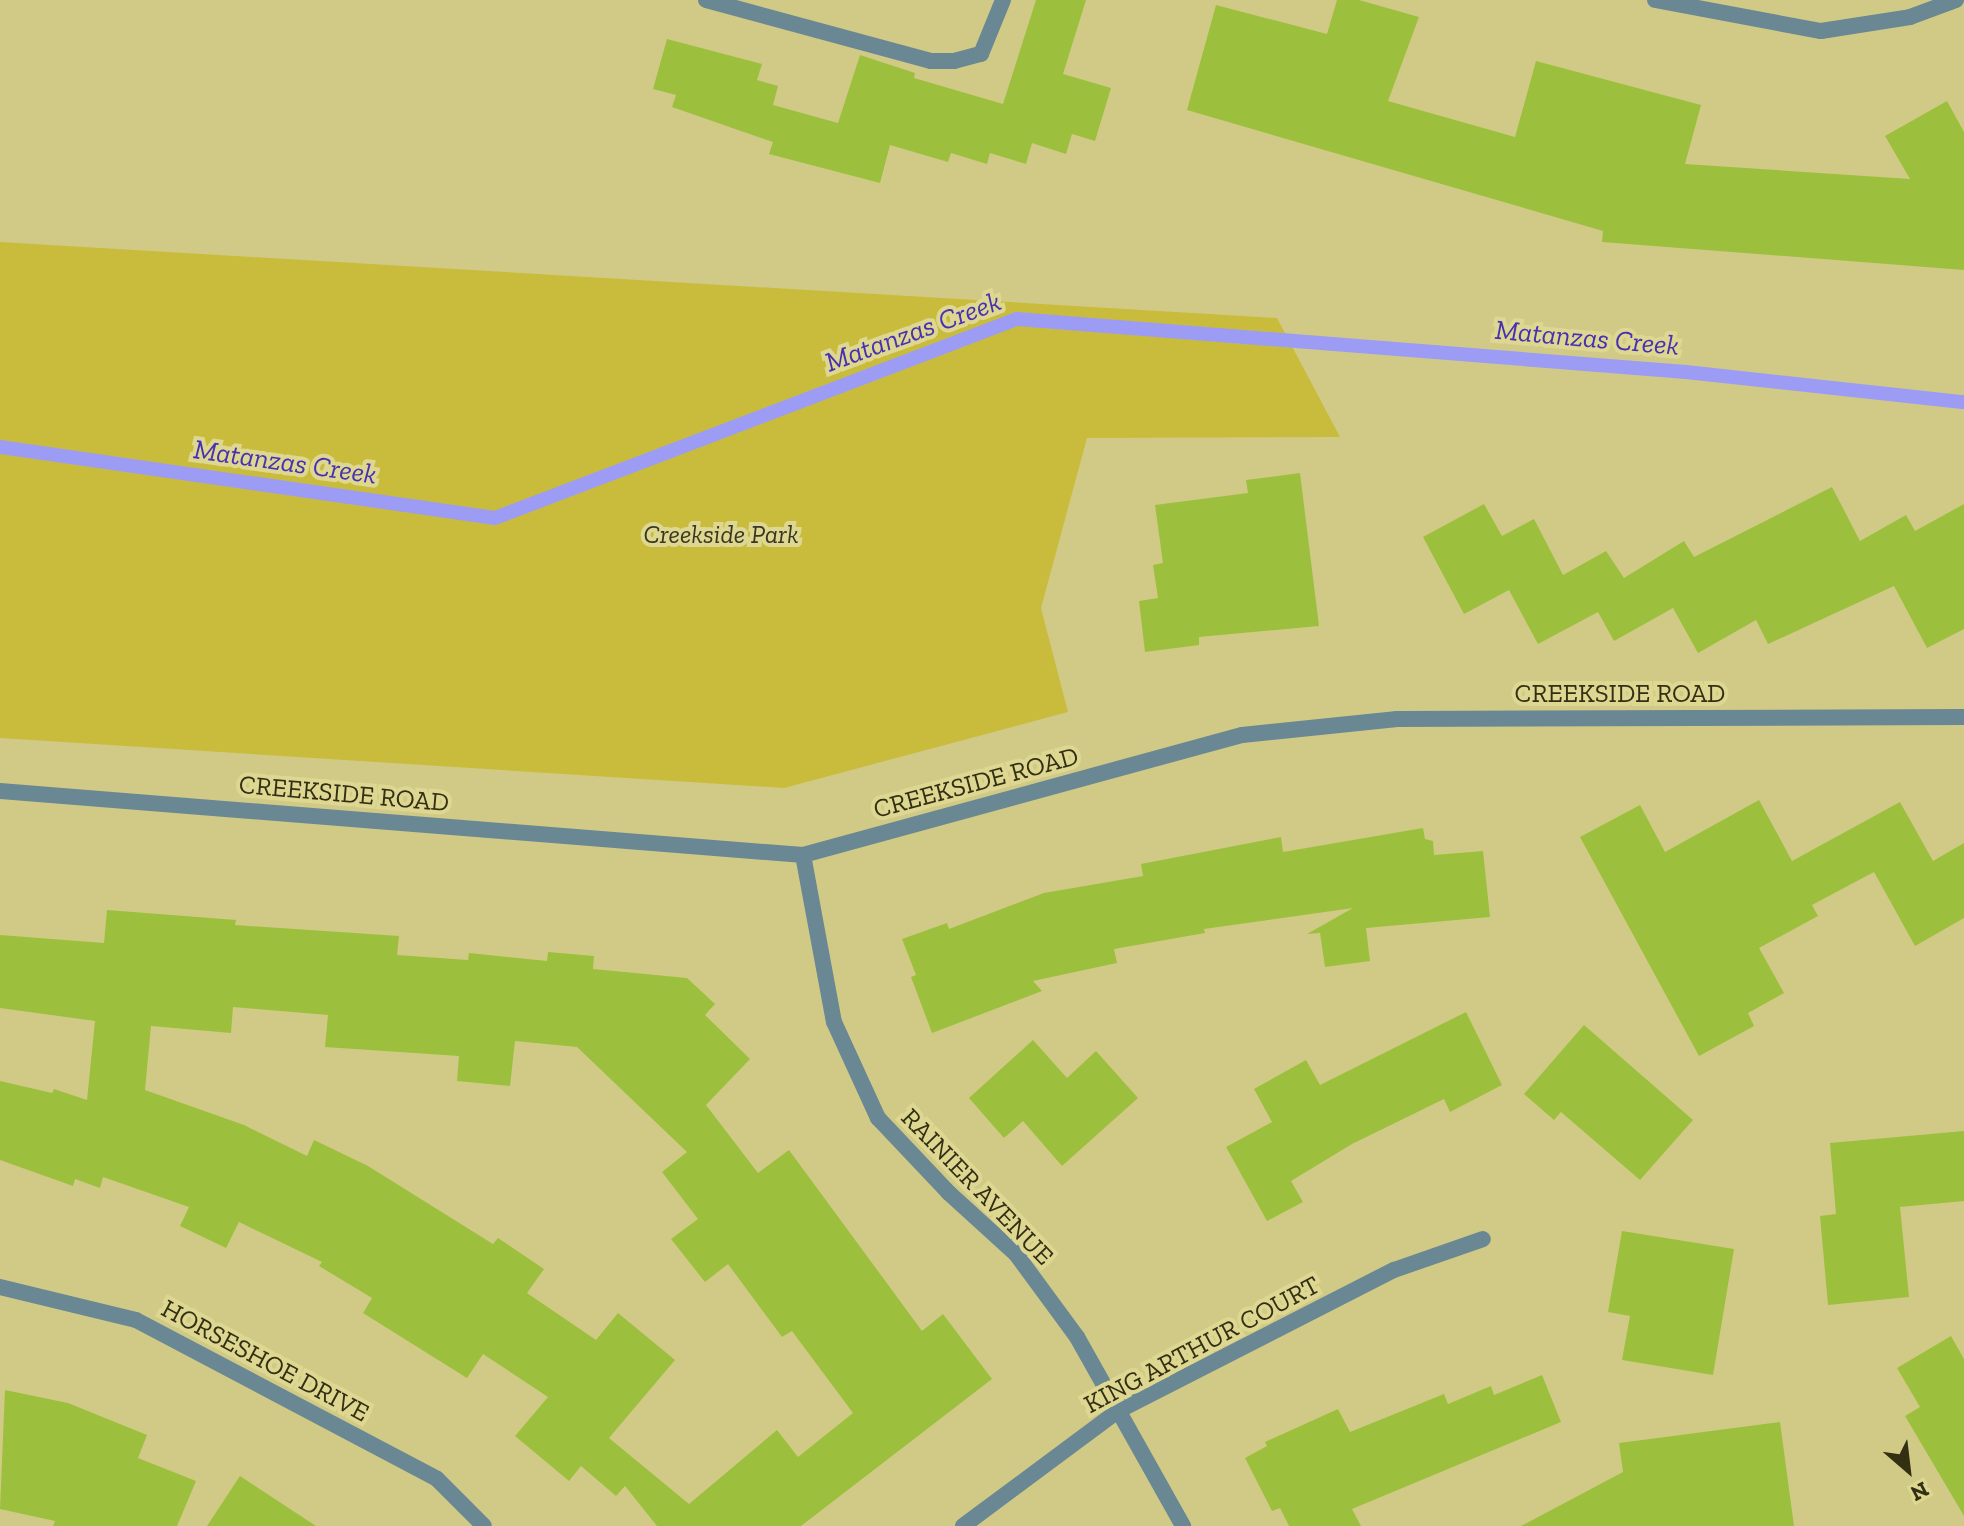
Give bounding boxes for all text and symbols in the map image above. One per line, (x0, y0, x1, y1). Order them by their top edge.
water label: Matanzas Creek (821, 285, 1005, 379)
water label: Matanzas Creek (1494, 313, 1680, 363)
water label: Matanzas Creek (191, 433, 379, 491)
park label: Creekside Park (643, 519, 799, 551)
street label: CREEKSIDE ROAD (1515, 678, 1725, 710)
street label: CREEKSIDE ROAD (870, 741, 1082, 825)
street label: CREEKSIDE ROAD (238, 769, 450, 819)
street label: RAINIER AVENUE (894, 1102, 1060, 1272)
street label: KING ARTHUR COURT (1079, 1269, 1325, 1421)
street label: HORSESHOE DRIVE (156, 1293, 374, 1429)
north arrow (1868, 1430, 1948, 1510)
text: N (1906, 1476, 1933, 1507)

